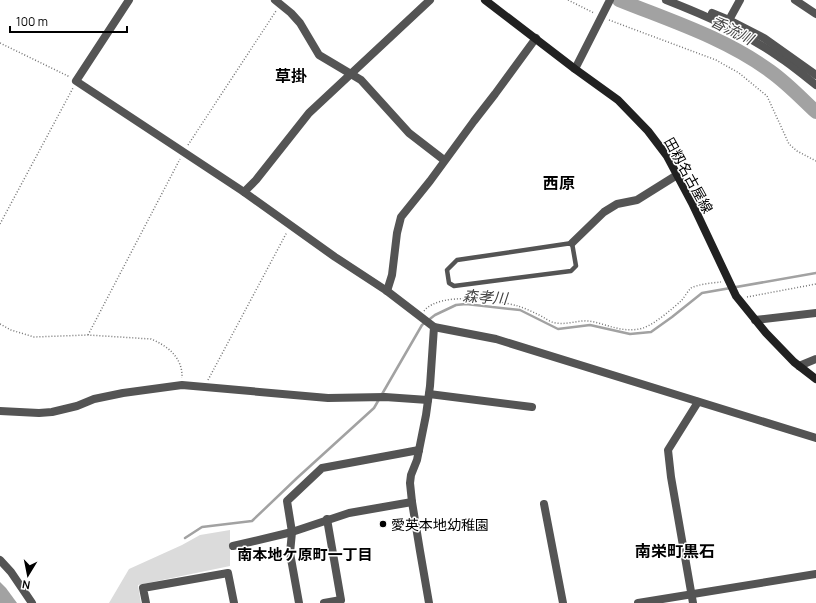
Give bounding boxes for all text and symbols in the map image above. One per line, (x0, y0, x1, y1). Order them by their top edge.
scale bar (10, 8, 127, 34)
water label: 香流川 (707, 10, 759, 50)
text: 100 m (16, 13, 48, 30)
district label: 草掛 (275, 65, 307, 87)
street label: 田籾名古屋線 (660, 134, 718, 216)
district label: 西原 (543, 172, 575, 194)
water label: 森孝川 (462, 285, 510, 309)
place label: 愛英本地幼稚園 (391, 515, 489, 534)
marker: 愛英本地幼稚園 (378, 519, 388, 529)
district label: 南栄町黒石 (635, 540, 715, 562)
district label: 南本地ケ原町一丁目 (237, 544, 373, 565)
north arrow (8, 555, 48, 595)
text: N (21, 577, 31, 593)

